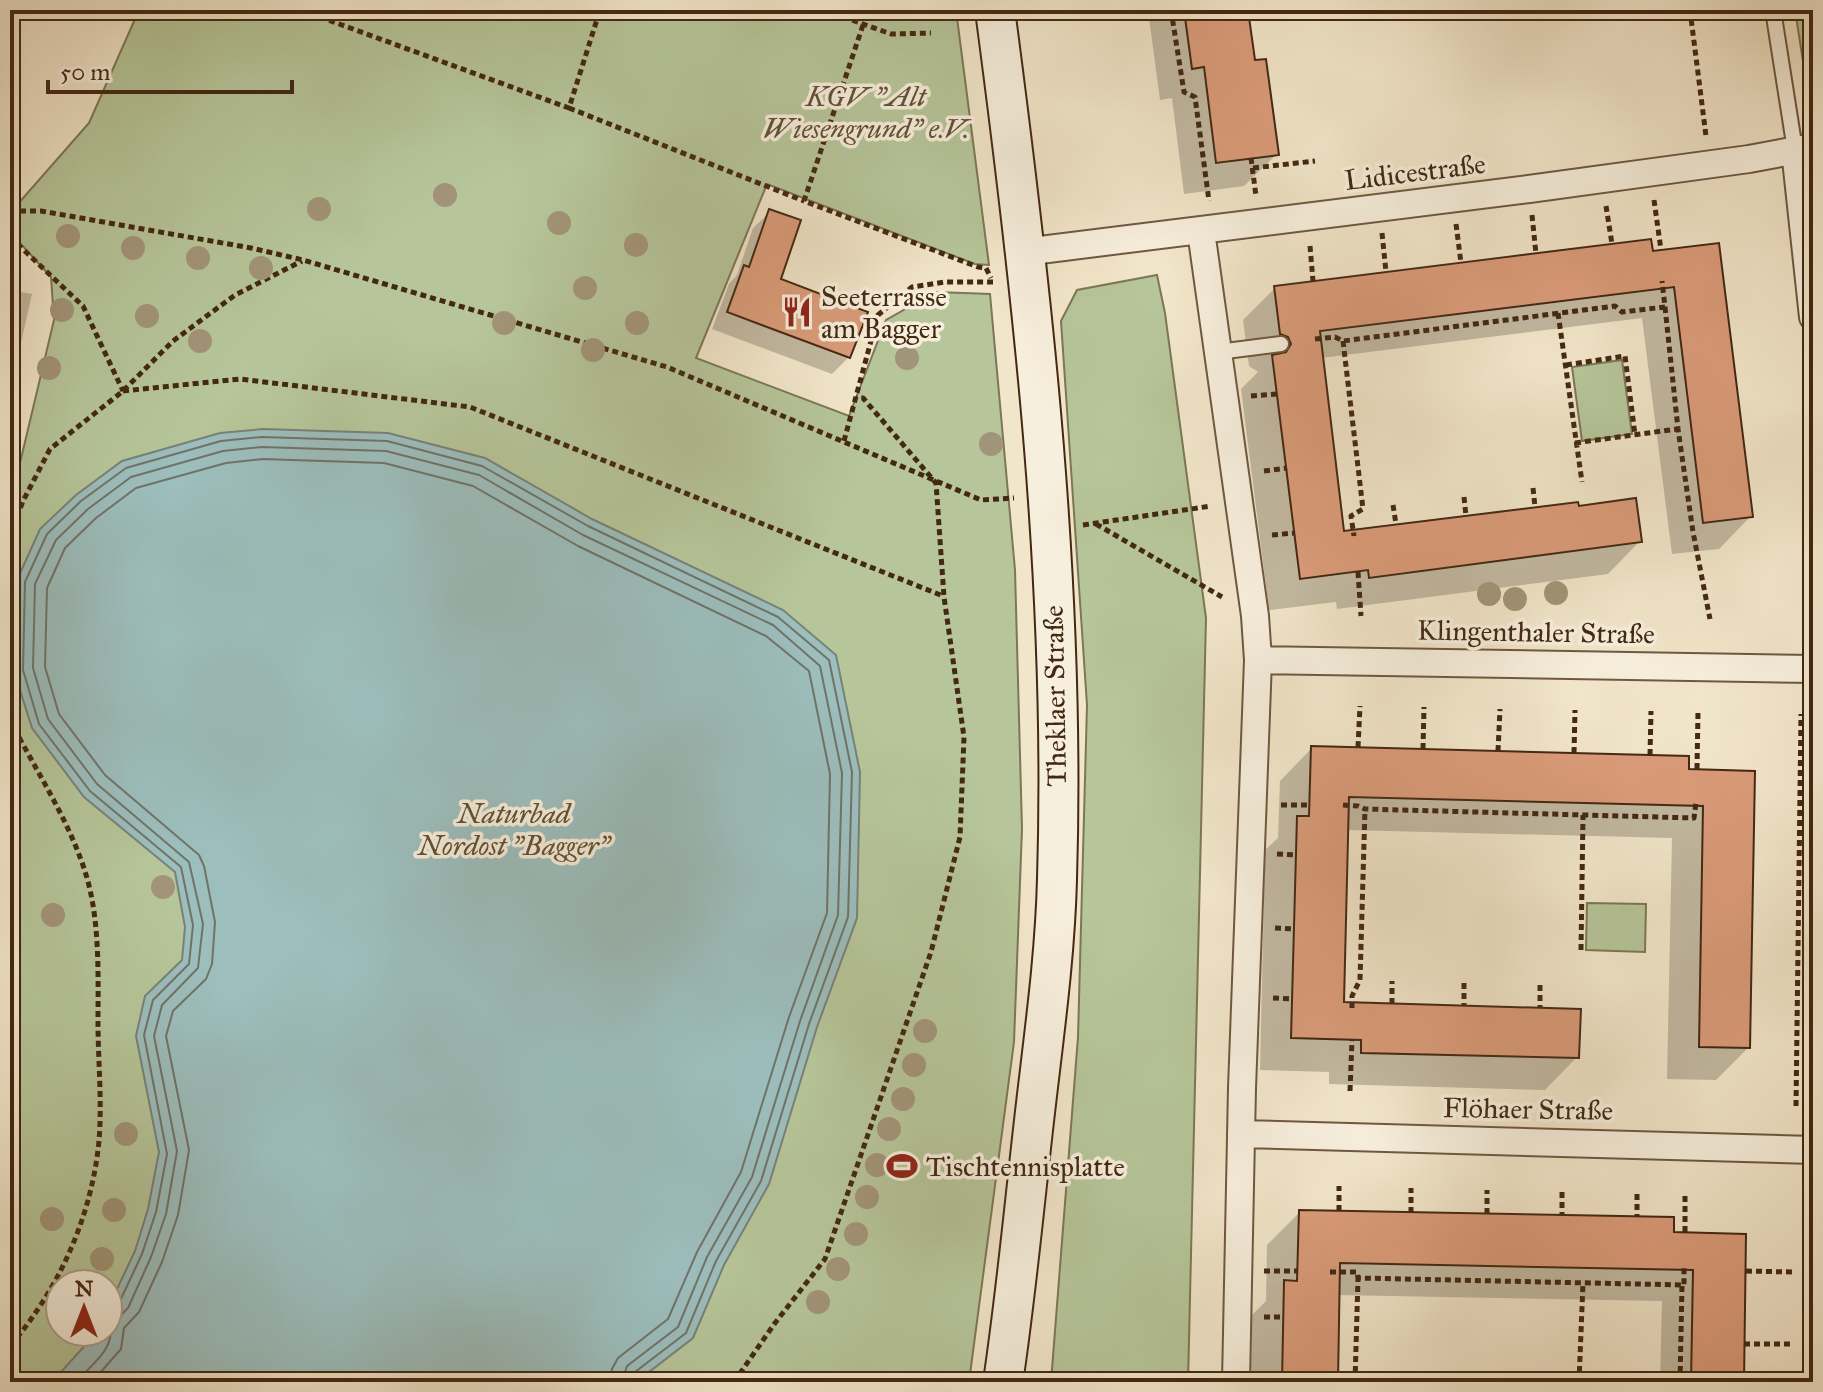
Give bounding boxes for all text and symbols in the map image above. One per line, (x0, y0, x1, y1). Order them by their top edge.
scale bar (48, 44, 292, 94)
text: 50 m (60, 57, 110, 87)
park label: KGV "Alt Wiesengrund" e.V. (763, 79, 972, 146)
street label: Lidicestraße (1342, 146, 1488, 198)
place label: Seeterrasse am Bagger (821, 279, 947, 346)
restaurant icon: Seeterrasse am Bagger (780, 295, 814, 329)
street label: Theklaer Straße (1036, 605, 1074, 787)
street label: Klingenthaler Straße (1417, 612, 1655, 652)
park label: Naturbad Nordost "Bagger" (416, 796, 613, 863)
street label: Flöhaer Straße (1443, 1090, 1613, 1128)
sports icon: Tischtennisplatte (885, 1149, 919, 1183)
place label: Tischtennisplatte (926, 1149, 1125, 1184)
north arrow (44, 1268, 124, 1348)
text: N (75, 1275, 94, 1302)

